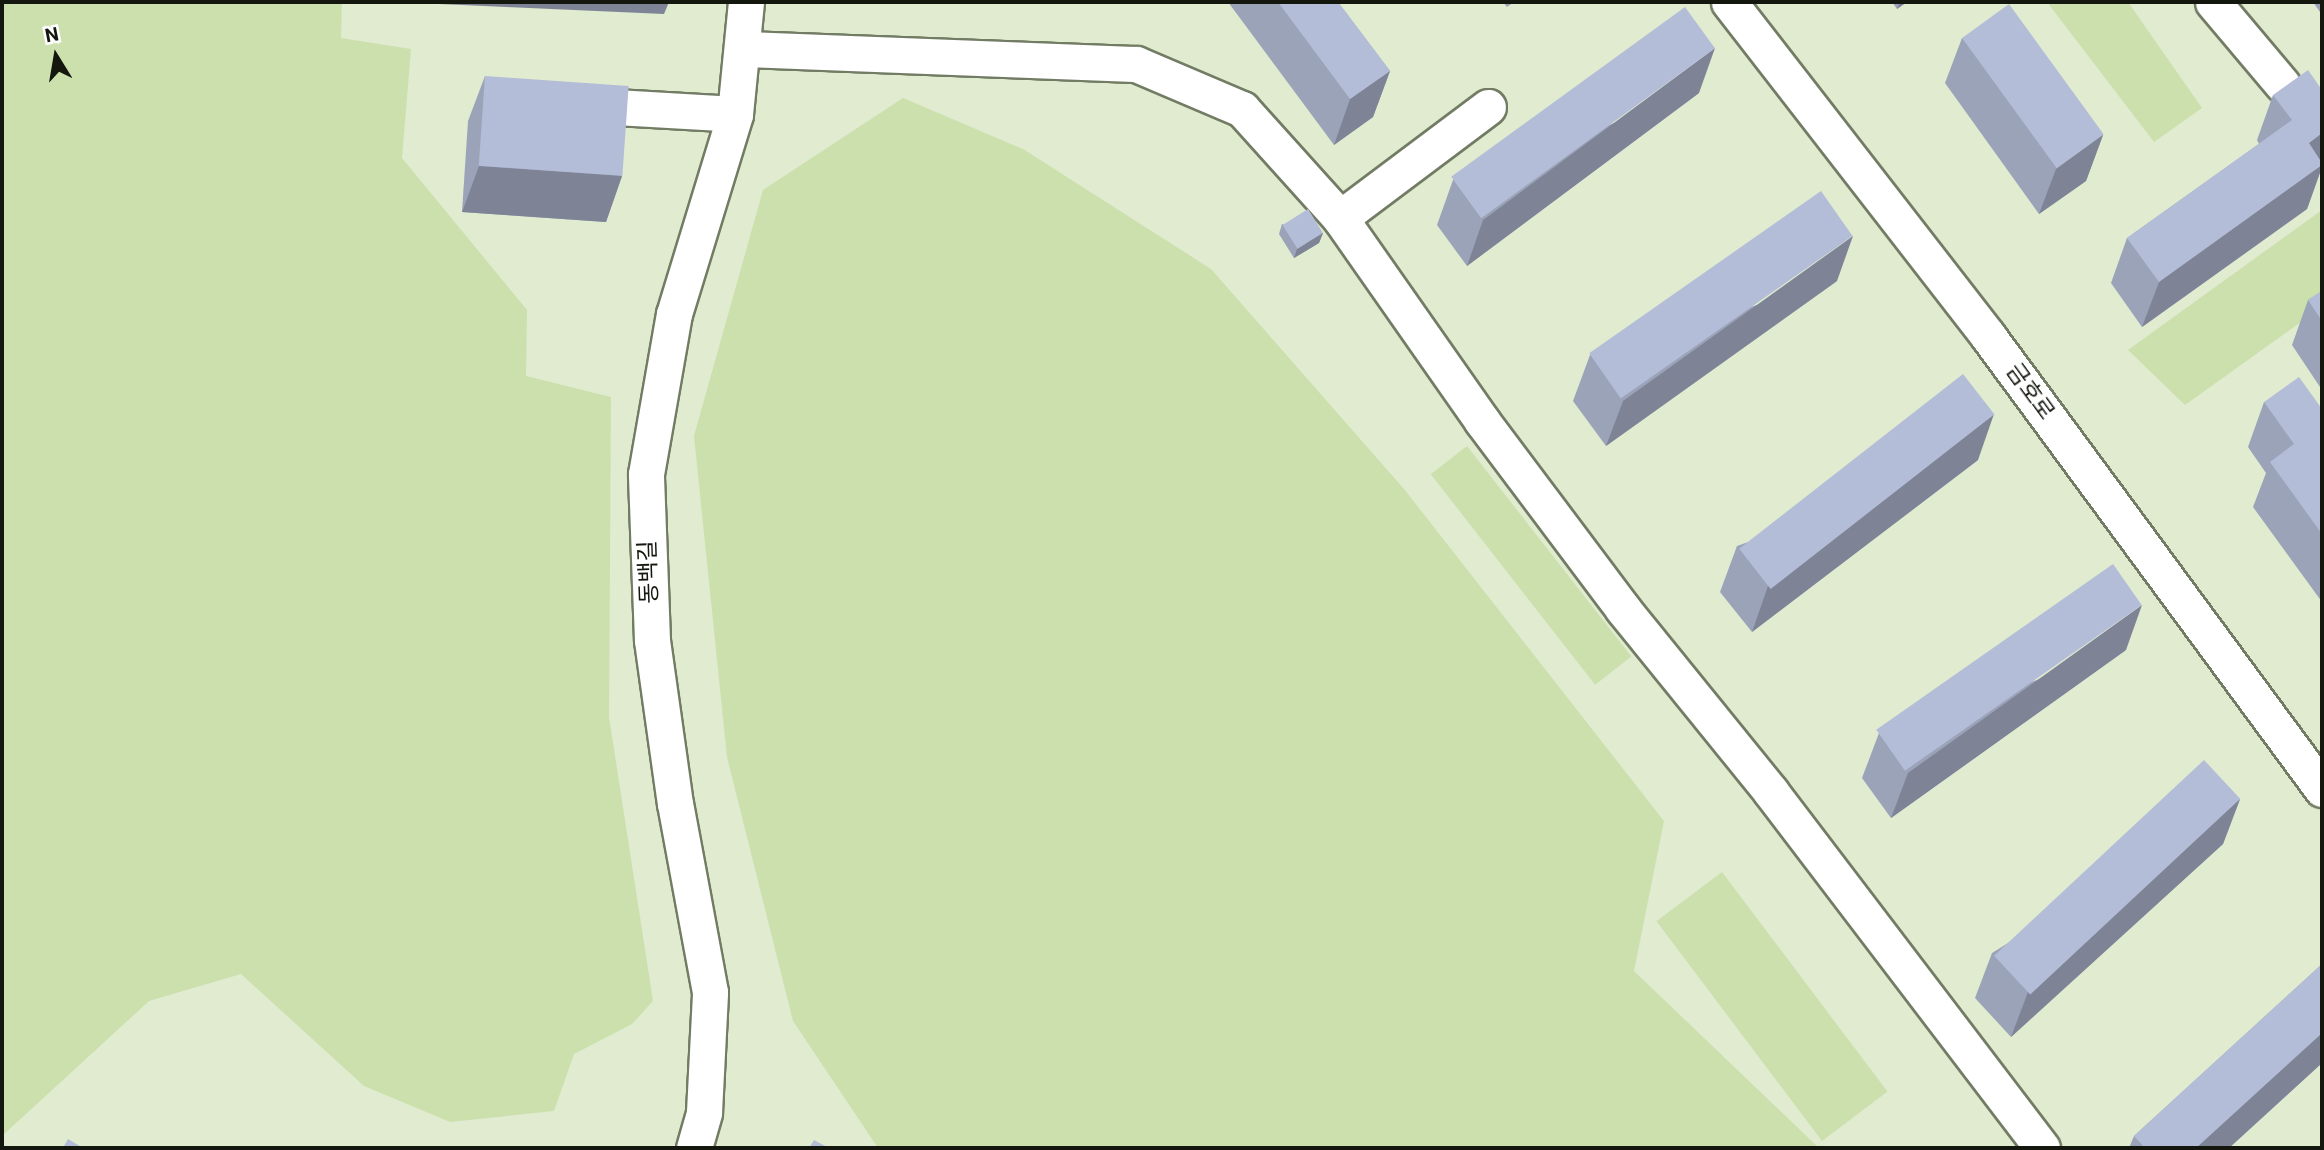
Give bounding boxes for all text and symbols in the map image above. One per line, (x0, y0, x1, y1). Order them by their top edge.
north arrow (21, 21, 91, 91)
text: N (43, 22, 61, 47)
street label: 금호로 (2000, 358, 2060, 426)
street label: 동백길 (634, 540, 664, 604)

